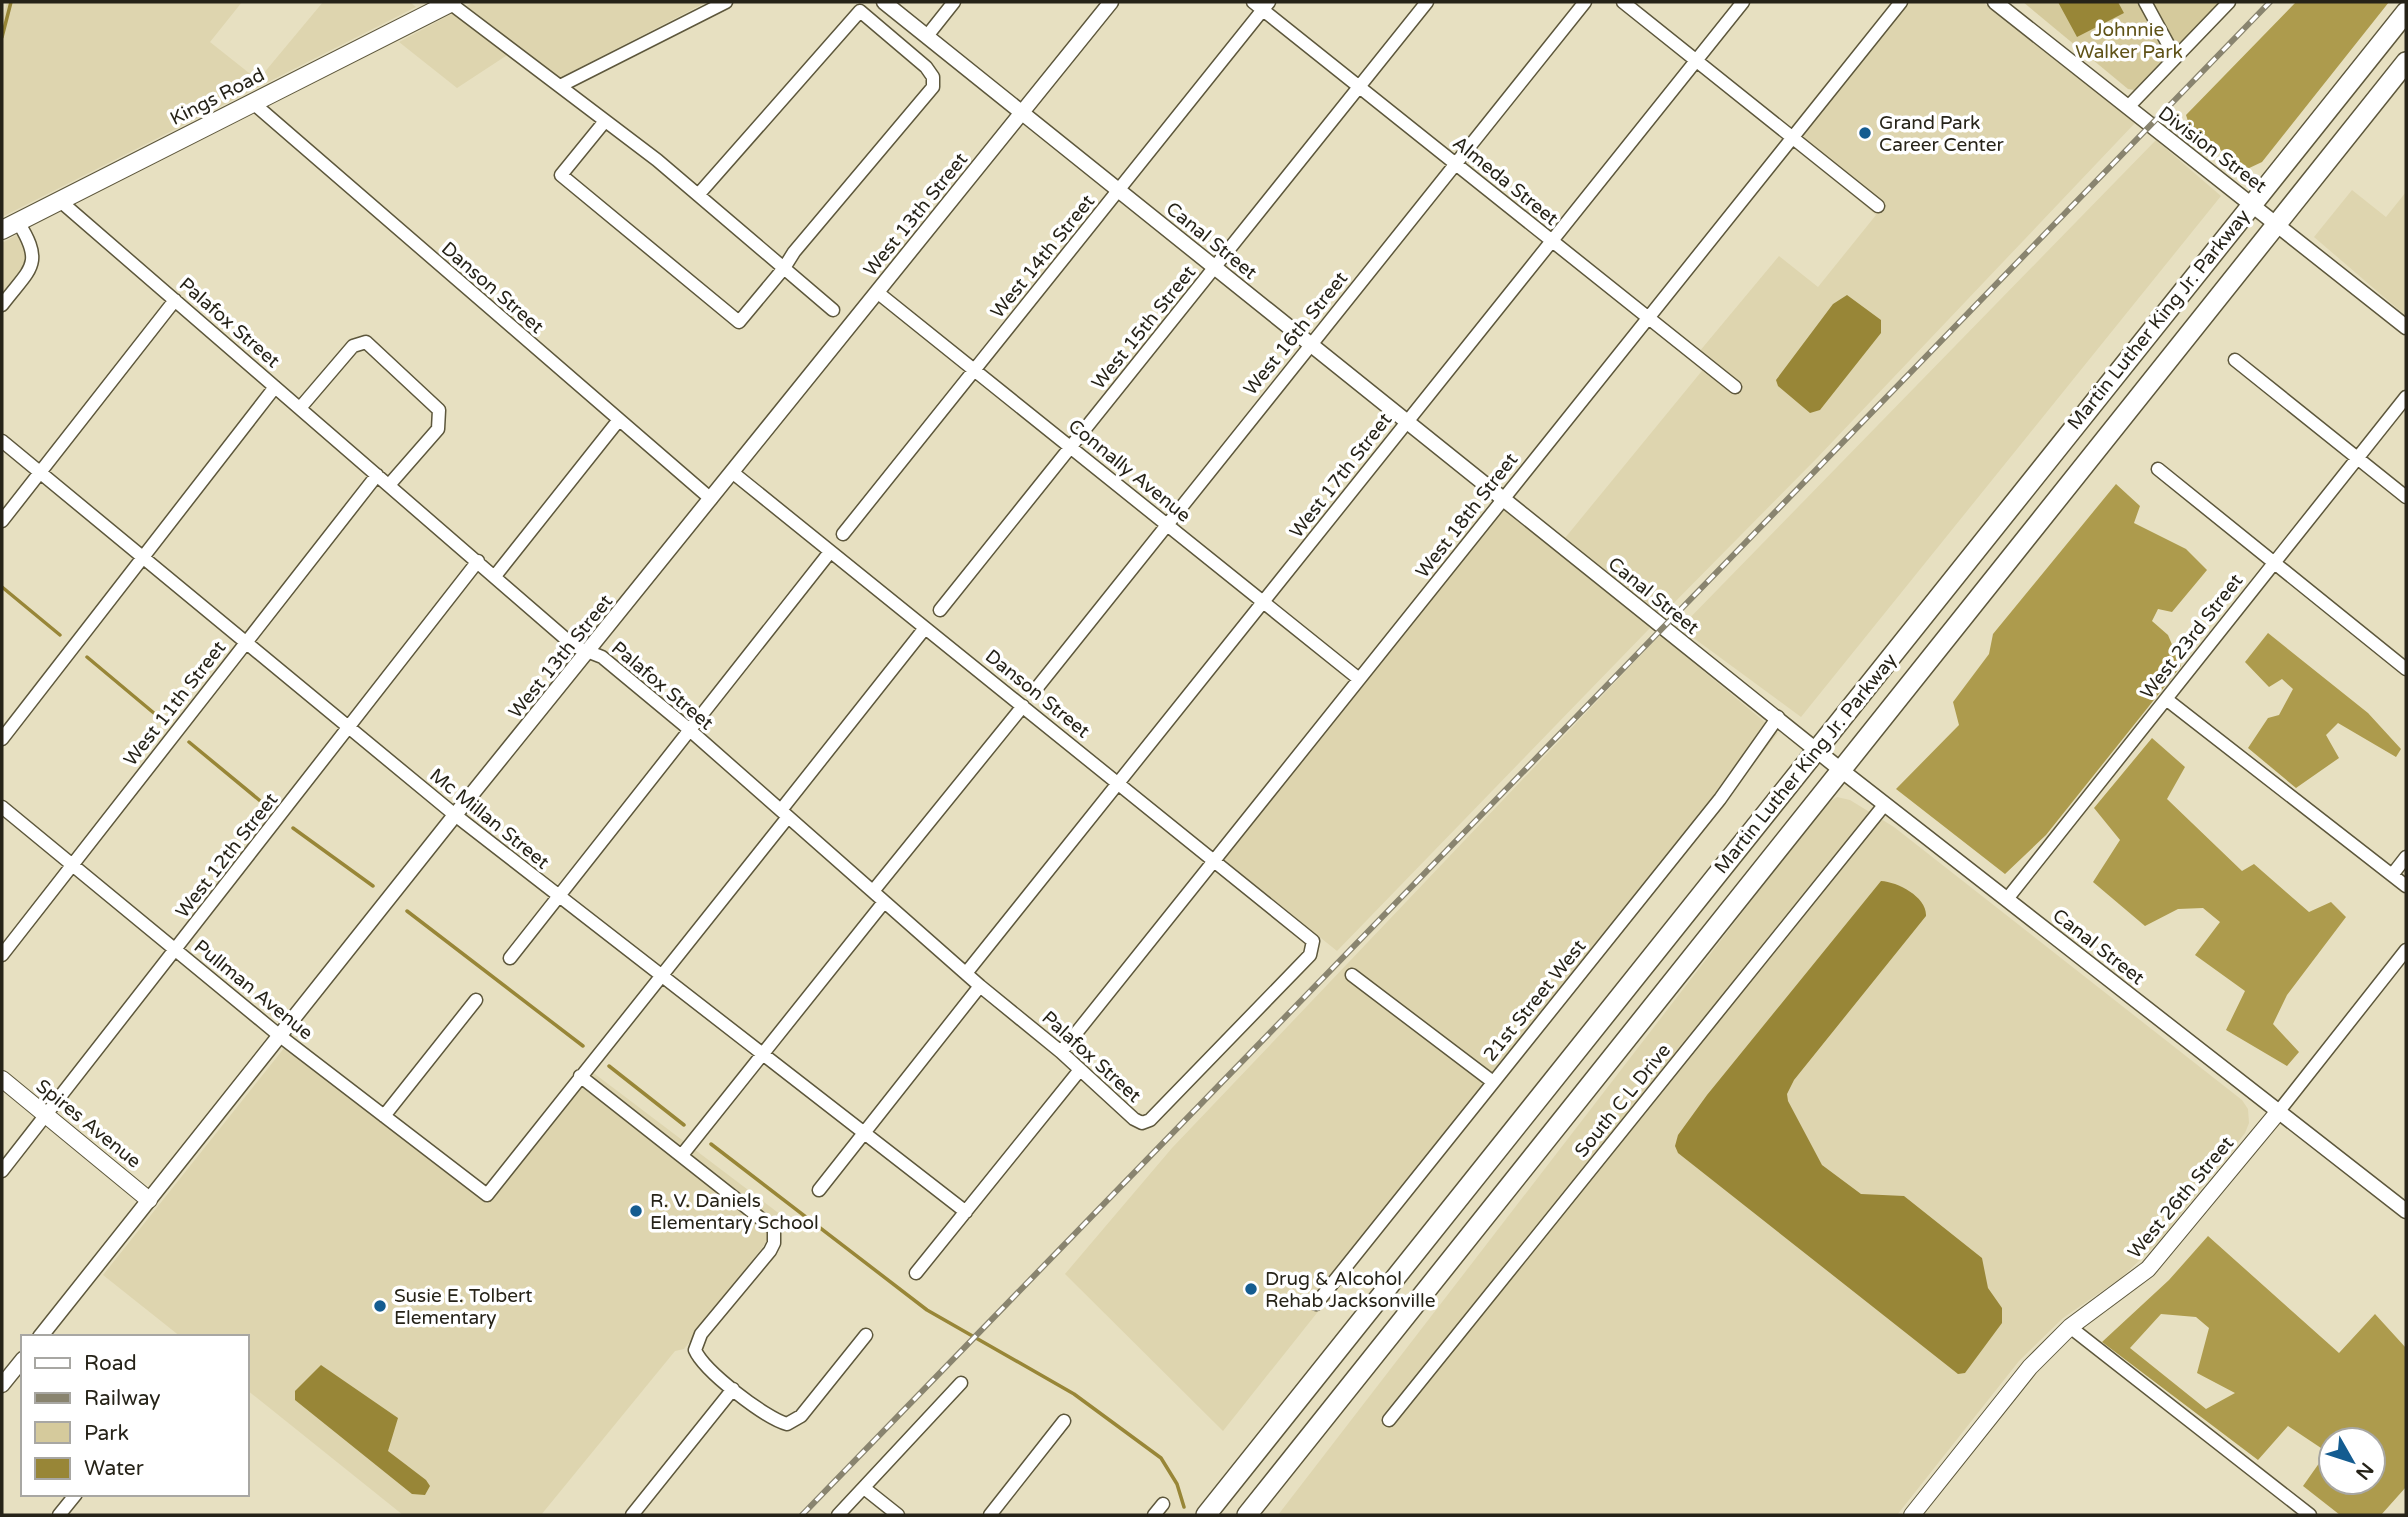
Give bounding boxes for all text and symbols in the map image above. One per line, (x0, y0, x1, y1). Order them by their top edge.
park label: Johnnie Walker Park (2075, 19, 2183, 63)
street label: Kings Road (167, 64, 268, 130)
street label: Division Street (2154, 102, 2271, 198)
place label: Grand Park Career Center (1879, 112, 2004, 156)
marker: Grand Park Career Center (1857, 125, 1873, 141)
street label: Almeda Street (1448, 132, 1562, 230)
street label: West 13th Street (859, 149, 972, 281)
street label: West 14th Street (986, 191, 1099, 323)
street label: Canal Street (1162, 198, 1261, 284)
street label: Martin Luther King Jr. Parkway (2063, 205, 2254, 434)
street label: Danson Street (437, 238, 548, 338)
street label: West 15th Street (1087, 262, 1200, 394)
street label: West 16th Street (1239, 268, 1352, 400)
street label: Palafox Street (175, 273, 284, 372)
street label: West 17th Street (1285, 409, 1396, 542)
street label: Connally Avenue (1064, 415, 1195, 527)
street label: West 18th Street (1411, 449, 1522, 582)
street label: Canal Street (1604, 553, 1703, 639)
street label: West 23rd Street (2136, 570, 2247, 703)
street label: West 13th Street (504, 591, 617, 723)
street label: West 11th Street (119, 637, 230, 770)
street label: Palafox Street (607, 637, 718, 735)
street label: Danson Street (981, 645, 1094, 743)
street label: Martin Luther King Jr. Parkway (1710, 649, 1901, 878)
street label: Mc Millan Street (425, 764, 553, 874)
street label: West 12th Street (171, 789, 282, 922)
street label: Canal Street (2048, 904, 2149, 989)
street label: Pullman Avenue (190, 935, 317, 1044)
street label: 21st Street West (1479, 936, 1590, 1066)
street label: Palafox Street (1037, 1007, 1145, 1107)
street label: South C L Drive (1570, 1040, 1675, 1162)
street label: Spires Avenue (32, 1075, 145, 1173)
street label: West 26th Street (2123, 1132, 2238, 1263)
place label: R. V. Daniels Elementary School (650, 1190, 819, 1234)
marker: R. V. Daniels Elementary School (628, 1203, 644, 1219)
place label: Drug & Alcohol Rehab Jacksonville (1265, 1268, 1435, 1312)
marker: Drug & Alcohol Rehab Jacksonville (1243, 1281, 1259, 1297)
place label: Susie E. Tolbert Elementary (394, 1285, 533, 1329)
marker: Susie E. Tolbert Elementary (372, 1298, 388, 1314)
legend (21, 1335, 248, 1496)
text: Road (84, 1351, 137, 1376)
text: Railway (84, 1386, 161, 1411)
text: Park (84, 1421, 129, 1446)
north arrow (2317, 1426, 2387, 1496)
text: Water (84, 1456, 144, 1481)
text: N (2351, 1458, 2378, 1484)

